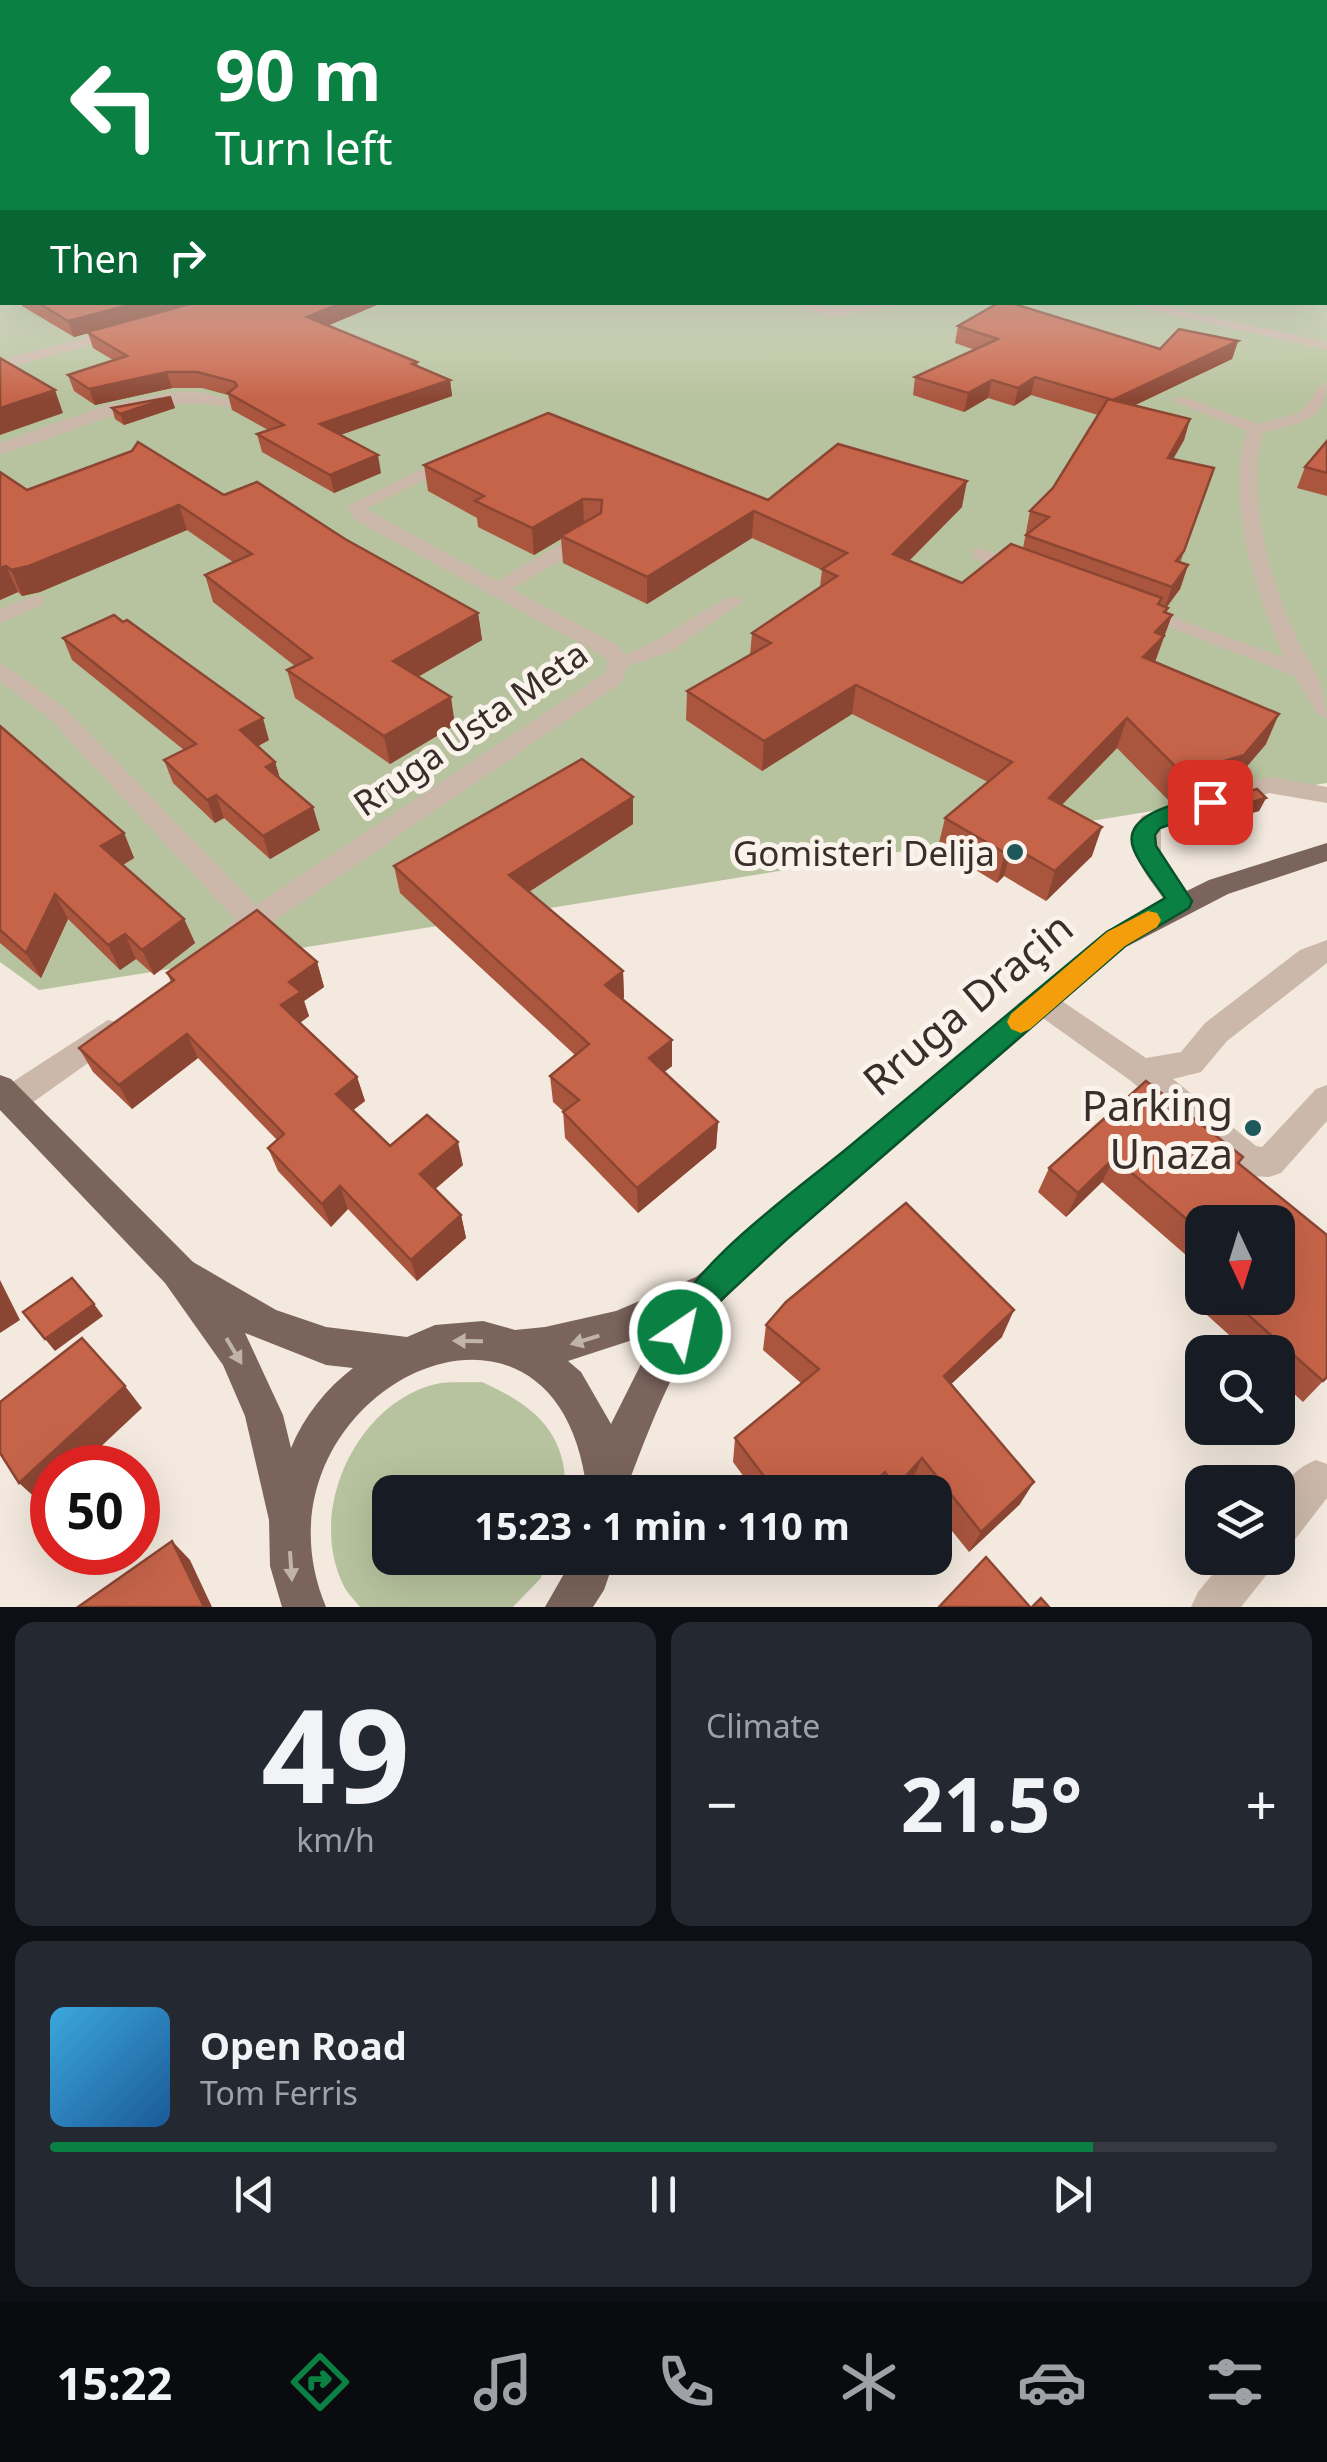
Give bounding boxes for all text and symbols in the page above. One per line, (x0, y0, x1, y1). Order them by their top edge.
text: 90 m (215, 26, 382, 122)
icon: left (50, 40, 180, 170)
text: Turn left (215, 117, 392, 178)
icon: right (160, 230, 215, 285)
text: Then (50, 232, 140, 284)
street label: Rruga Usta Meta (344, 630, 596, 826)
pin (1168, 760, 1253, 845)
icon: arrive (1183, 775, 1238, 830)
place label: Gomisteri Delija (733, 829, 995, 876)
marker: Gomisteri Delija (1004, 841, 1026, 863)
street label: Rruga Draçin (850, 898, 1084, 1108)
place label: Parking Unaza (1082, 1076, 1233, 1181)
marker: Parking Unaza (1242, 1117, 1264, 1139)
north arrow (1185, 1205, 1295, 1315)
map controls (1185, 1205, 1295, 1575)
position arrow (628, 1280, 732, 1384)
one-way arrow (452, 1333, 484, 1349)
one-way arrow (569, 1333, 599, 1348)
button: search (1185, 1335, 1295, 1445)
one-way arrow (225, 1337, 242, 1365)
speed limit sign: 50 (30, 1445, 160, 1575)
button: layers (1185, 1465, 1295, 1575)
text: 15:23 · 1 min · 110 m (474, 1499, 850, 1551)
one-way arrow (283, 1550, 299, 1582)
text: 49 (261, 1664, 410, 1841)
text: Climate (706, 1704, 820, 1747)
text: 21.5° (901, 1752, 1082, 1854)
text: − (706, 1766, 737, 1841)
text: + (1246, 1766, 1277, 1841)
text: km/h (296, 1818, 375, 1861)
text: Open Road (200, 2019, 407, 2071)
text: Tom Ferris (200, 2071, 358, 2114)
icon: previous (227, 2167, 282, 2222)
icon: pause (636, 2167, 691, 2222)
icon: next (1045, 2167, 1100, 2222)
icon: directions (285, 2347, 355, 2417)
icon: music (468, 2347, 538, 2417)
icon: phone (651, 2347, 721, 2417)
icon: climate (834, 2347, 904, 2417)
icon: car (1017, 2347, 1087, 2417)
icon: filters (1200, 2347, 1270, 2417)
text: 15:22 (57, 2352, 172, 2413)

